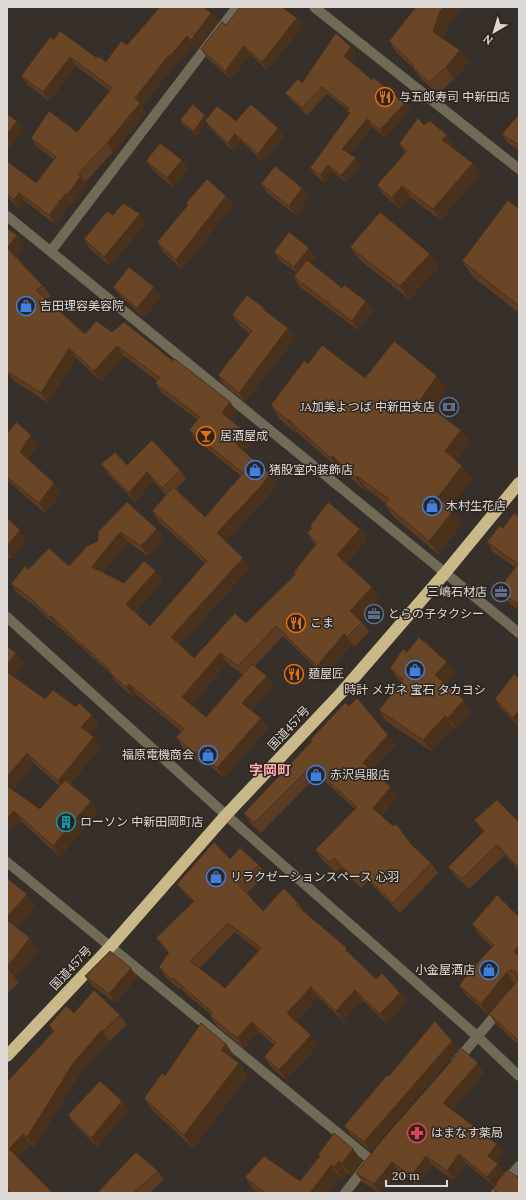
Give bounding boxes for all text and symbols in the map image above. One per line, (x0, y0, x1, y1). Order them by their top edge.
north arrow (474, 12, 514, 52)
text: N (480, 31, 496, 48)
restaurant icon: 与五郎寿司 中新田店 (374, 86, 396, 108)
place label: 与五郎寿司 中新田店 (399, 89, 510, 104)
shop icon: 吉田理容美容院 (15, 295, 37, 317)
place label: 吉田理容美容院 (40, 298, 124, 313)
bank icon: JA加美よつば 中新田支店 (438, 396, 460, 418)
place label: JA加美よつば 中新田支店 (299, 399, 435, 414)
bar icon: 居酒屋成 (195, 425, 217, 447)
place label: 居酒屋成 (220, 428, 268, 443)
shop icon: 猪股室内装飾店 (244, 459, 266, 481)
place label: 猪股室内装飾店 (269, 462, 353, 477)
shop icon: 木村生花店 (421, 495, 443, 517)
place label: 木村生花店 (446, 498, 506, 513)
office icon: 三嶋石材店 (490, 581, 512, 603)
place label: 三嶋石材店 (427, 584, 487, 599)
office icon: とらの子タクシー (363, 603, 385, 625)
place label: とらの子タクシー (388, 606, 484, 621)
restaurant icon: こま (285, 612, 307, 634)
place label: こま (310, 615, 334, 630)
shop icon: 時計 メガネ 宝石 タカヨシ (404, 659, 426, 681)
restaurant icon: 麺屋匠 (283, 663, 305, 685)
place label: 麺屋匠 (308, 666, 344, 681)
place label: 時計 メガネ 宝石 タカヨシ (344, 682, 486, 697)
street label: 国道457号 (265, 703, 313, 753)
shop icon: 福原電機商会 (197, 744, 219, 766)
place label: 福原電機商会 (122, 747, 194, 762)
district label: 字岡町 (249, 761, 291, 779)
shop icon: 赤沢呉服店 (305, 764, 327, 786)
place label: 赤沢呉服店 (330, 767, 390, 782)
building icon: ローソン 中新田岡町店 (55, 811, 77, 833)
place label: ローソン 中新田岡町店 (80, 814, 203, 829)
shop icon: リラクゼーションスペース 心羽 (205, 866, 227, 888)
place label: リラクゼーションスペース 心羽 (230, 869, 399, 884)
street label: 国道457号 (47, 943, 95, 993)
shop icon: 小金屋酒店 (478, 959, 500, 981)
place label: 小金屋酒店 (415, 962, 475, 977)
pharmacy icon: はまなす薬局 (406, 1122, 428, 1144)
place label: はまなす薬局 (431, 1125, 503, 1140)
scale bar (386, 1162, 447, 1188)
text: 20 m (392, 1168, 420, 1183)

